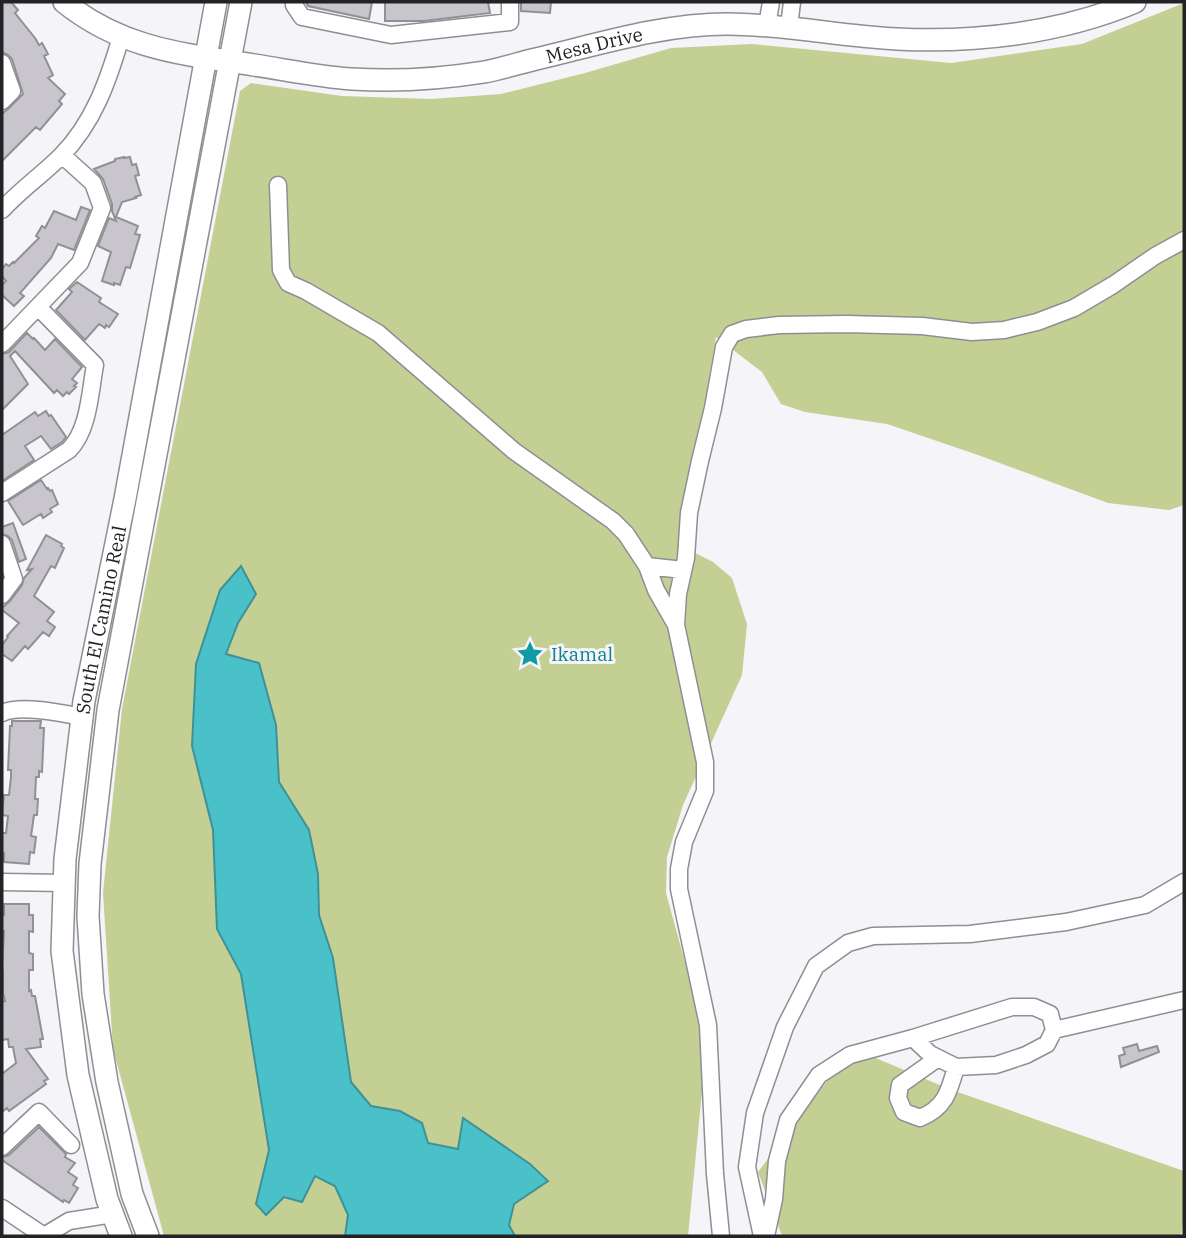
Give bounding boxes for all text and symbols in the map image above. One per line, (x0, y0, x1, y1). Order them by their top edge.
street label: Mesa Drive (543, 22, 645, 68)
street label: South El Camino Real (71, 523, 131, 715)
place icon: Ikamal (515, 639, 545, 669)
place label: Ikamal (551, 642, 614, 666)

